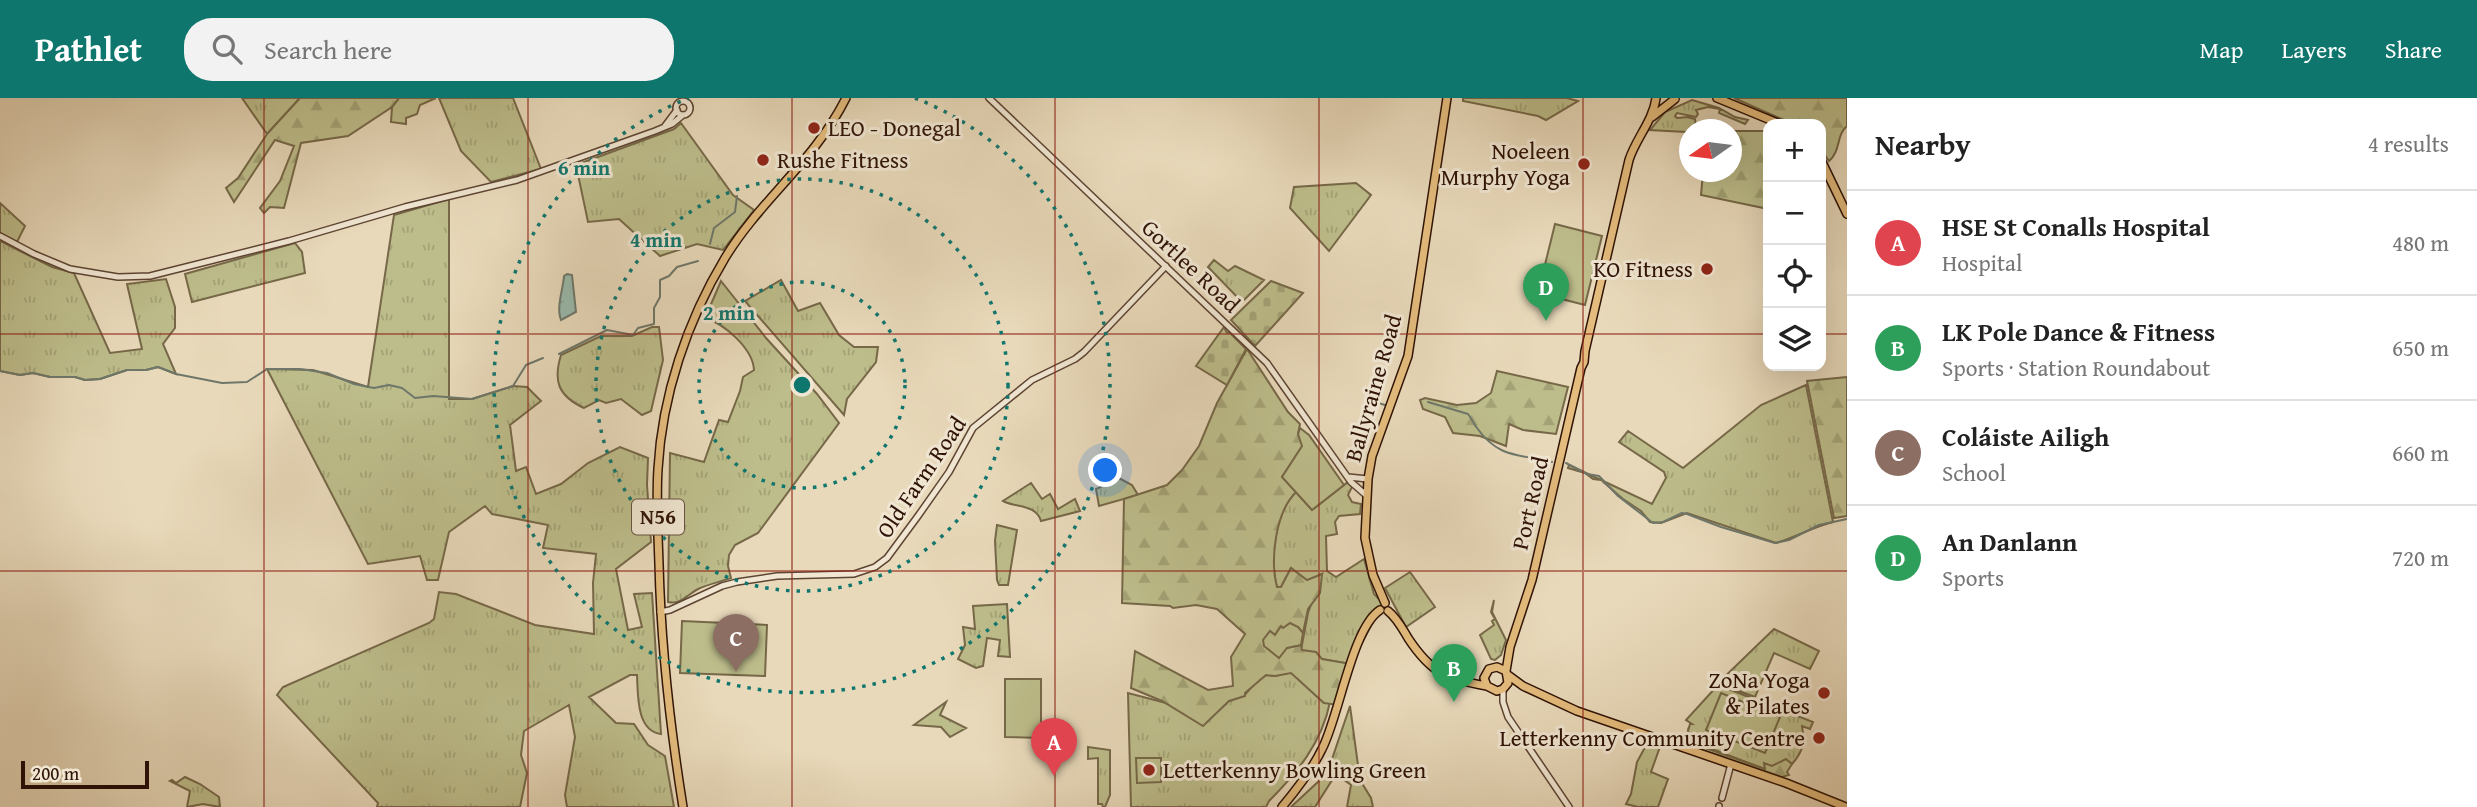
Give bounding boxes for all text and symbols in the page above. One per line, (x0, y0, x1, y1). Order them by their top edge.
search box (184, 18, 674, 81)
text: Pathlet (35, 25, 142, 73)
icon: search (208, 30, 246, 68)
text: Search here (264, 30, 392, 69)
text: Map (2200, 32, 2243, 67)
text: Layers (2281, 32, 2347, 67)
text: Share (2385, 32, 2442, 67)
place label: LEO - Donegal (828, 111, 961, 144)
north arrow (1679, 119, 1742, 182)
map controls (1763, 119, 1826, 371)
button: + (1763, 119, 1826, 182)
marker: LEO - Donegal (806, 120, 822, 136)
text: Nearby (1875, 122, 1971, 166)
text: 4 results (2368, 127, 2449, 160)
place label: Noeleen Murphy Yoga (1441, 134, 1570, 193)
place label: Rushe Fitness (777, 143, 908, 176)
text: 6 min (558, 152, 611, 183)
marker: Rushe Fitness (755, 152, 771, 168)
marker: Noeleen Murphy Yoga (1576, 156, 1592, 172)
button: − (1763, 182, 1826, 245)
text: HSE St Conalls Hospital (1942, 207, 2210, 246)
street label: Gortlee Road (1135, 211, 1249, 321)
text: 4 min (630, 224, 683, 255)
text: A (1891, 226, 1905, 259)
text: 480 m (2392, 226, 2449, 259)
button: locate (1763, 245, 1826, 308)
text: Hospital (1942, 246, 2022, 279)
place label: KO Fitness (1593, 252, 1693, 285)
marker: KO Fitness (1699, 261, 1715, 277)
pin: D (1523, 263, 1569, 321)
text: 2 min (703, 297, 756, 328)
button: layers (1763, 308, 1826, 371)
street label: Ballyraine Road (1336, 310, 1409, 465)
text: LK Pole Dance & Fitness (1942, 312, 2215, 351)
text: B (1891, 331, 1905, 364)
text: 650 m (2392, 331, 2449, 364)
text: Sports · Station Roundabout (1942, 351, 2210, 384)
centre of rings (790, 373, 814, 397)
street label: Old Farm Road (868, 409, 974, 544)
text: Coláiste Ailigh (1942, 417, 2109, 456)
text: C (1891, 436, 1905, 469)
text: 660 m (2392, 436, 2449, 469)
street label: Port Road (1503, 452, 1556, 553)
your location (1088, 453, 1122, 487)
text: School (1942, 456, 2006, 489)
road number: N56 (632, 500, 684, 534)
text: An Danlann (1942, 522, 2077, 561)
text: D (1891, 541, 1905, 574)
text: 720 m (2392, 541, 2449, 574)
text: Sports (1942, 561, 2004, 594)
pin: C (713, 614, 759, 672)
pin: B (1431, 644, 1477, 702)
place label: ZoNa Yoga & Pilates (1709, 663, 1810, 722)
marker: ZoNa Yoga & Pilates (1816, 685, 1832, 701)
pin: A (1031, 718, 1077, 776)
place label: Letterkenny Community Centre (1500, 721, 1805, 754)
marker: Letterkenny Community Centre (1811, 730, 1827, 746)
place label: Letterkenny Bowling Green (1163, 753, 1426, 786)
scale bar (21, 758, 149, 790)
text: 200 m (32, 759, 79, 787)
marker: Letterkenny Bowling Green (1141, 762, 1157, 778)

